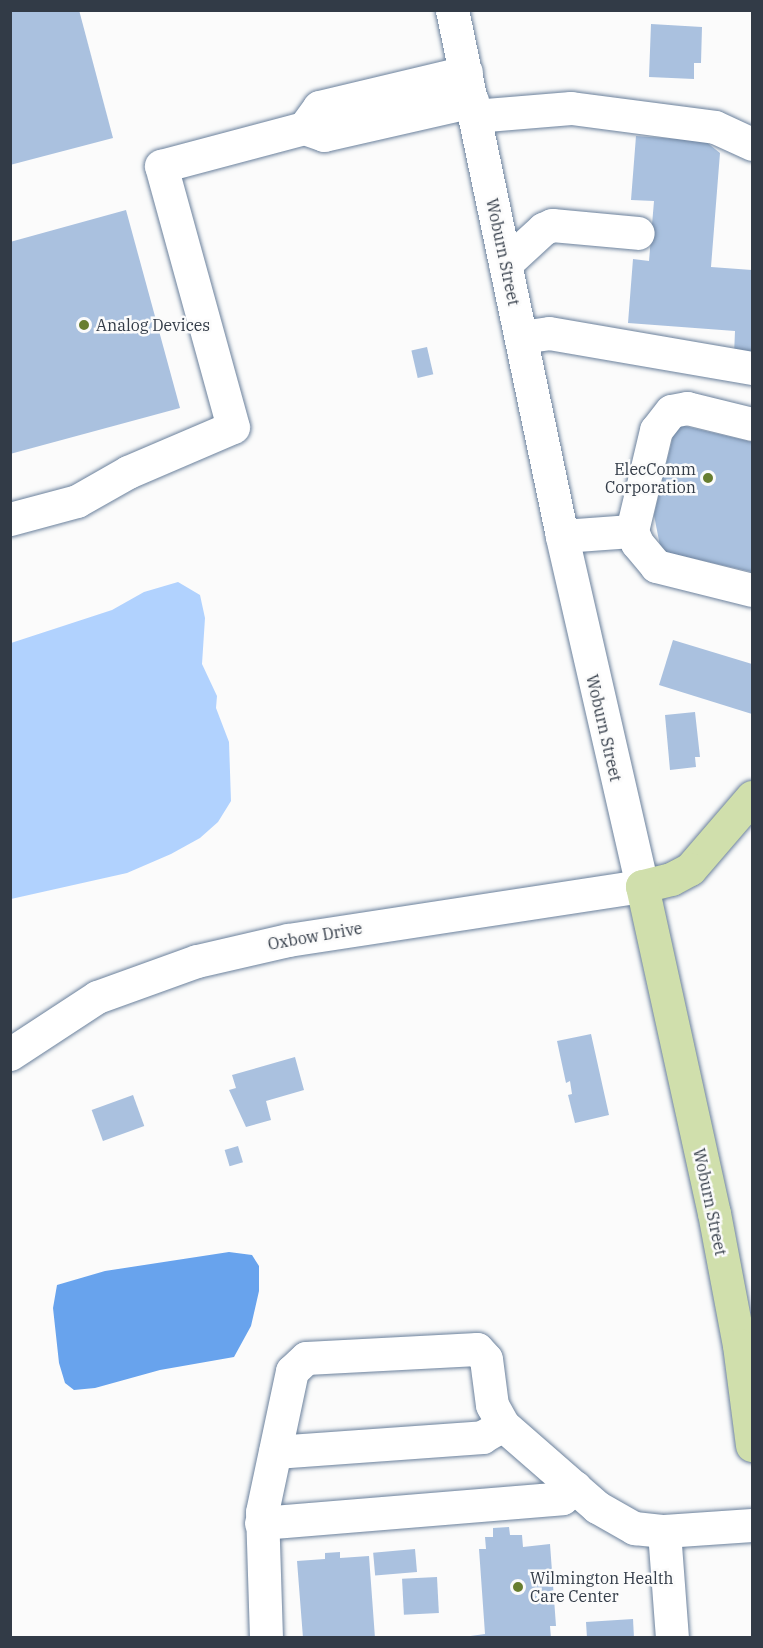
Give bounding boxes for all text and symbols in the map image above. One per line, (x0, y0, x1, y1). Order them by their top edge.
street label: Woburn Street (482, 197, 524, 307)
place label: Analog Devices (96, 315, 210, 335)
marker: Analog Devices (77, 318, 91, 332)
place label: ElecComm Corporation (605, 459, 696, 497)
marker: ElecComm Corporation (701, 471, 715, 485)
street label: Woburn Street (582, 673, 626, 783)
street label: Oxbow Drive (266, 918, 364, 954)
street label: Woburn Street (689, 1147, 731, 1257)
place label: Wilmington Health Care Center (530, 1568, 673, 1606)
marker: Wilmington Health Care Center (511, 1580, 525, 1594)

